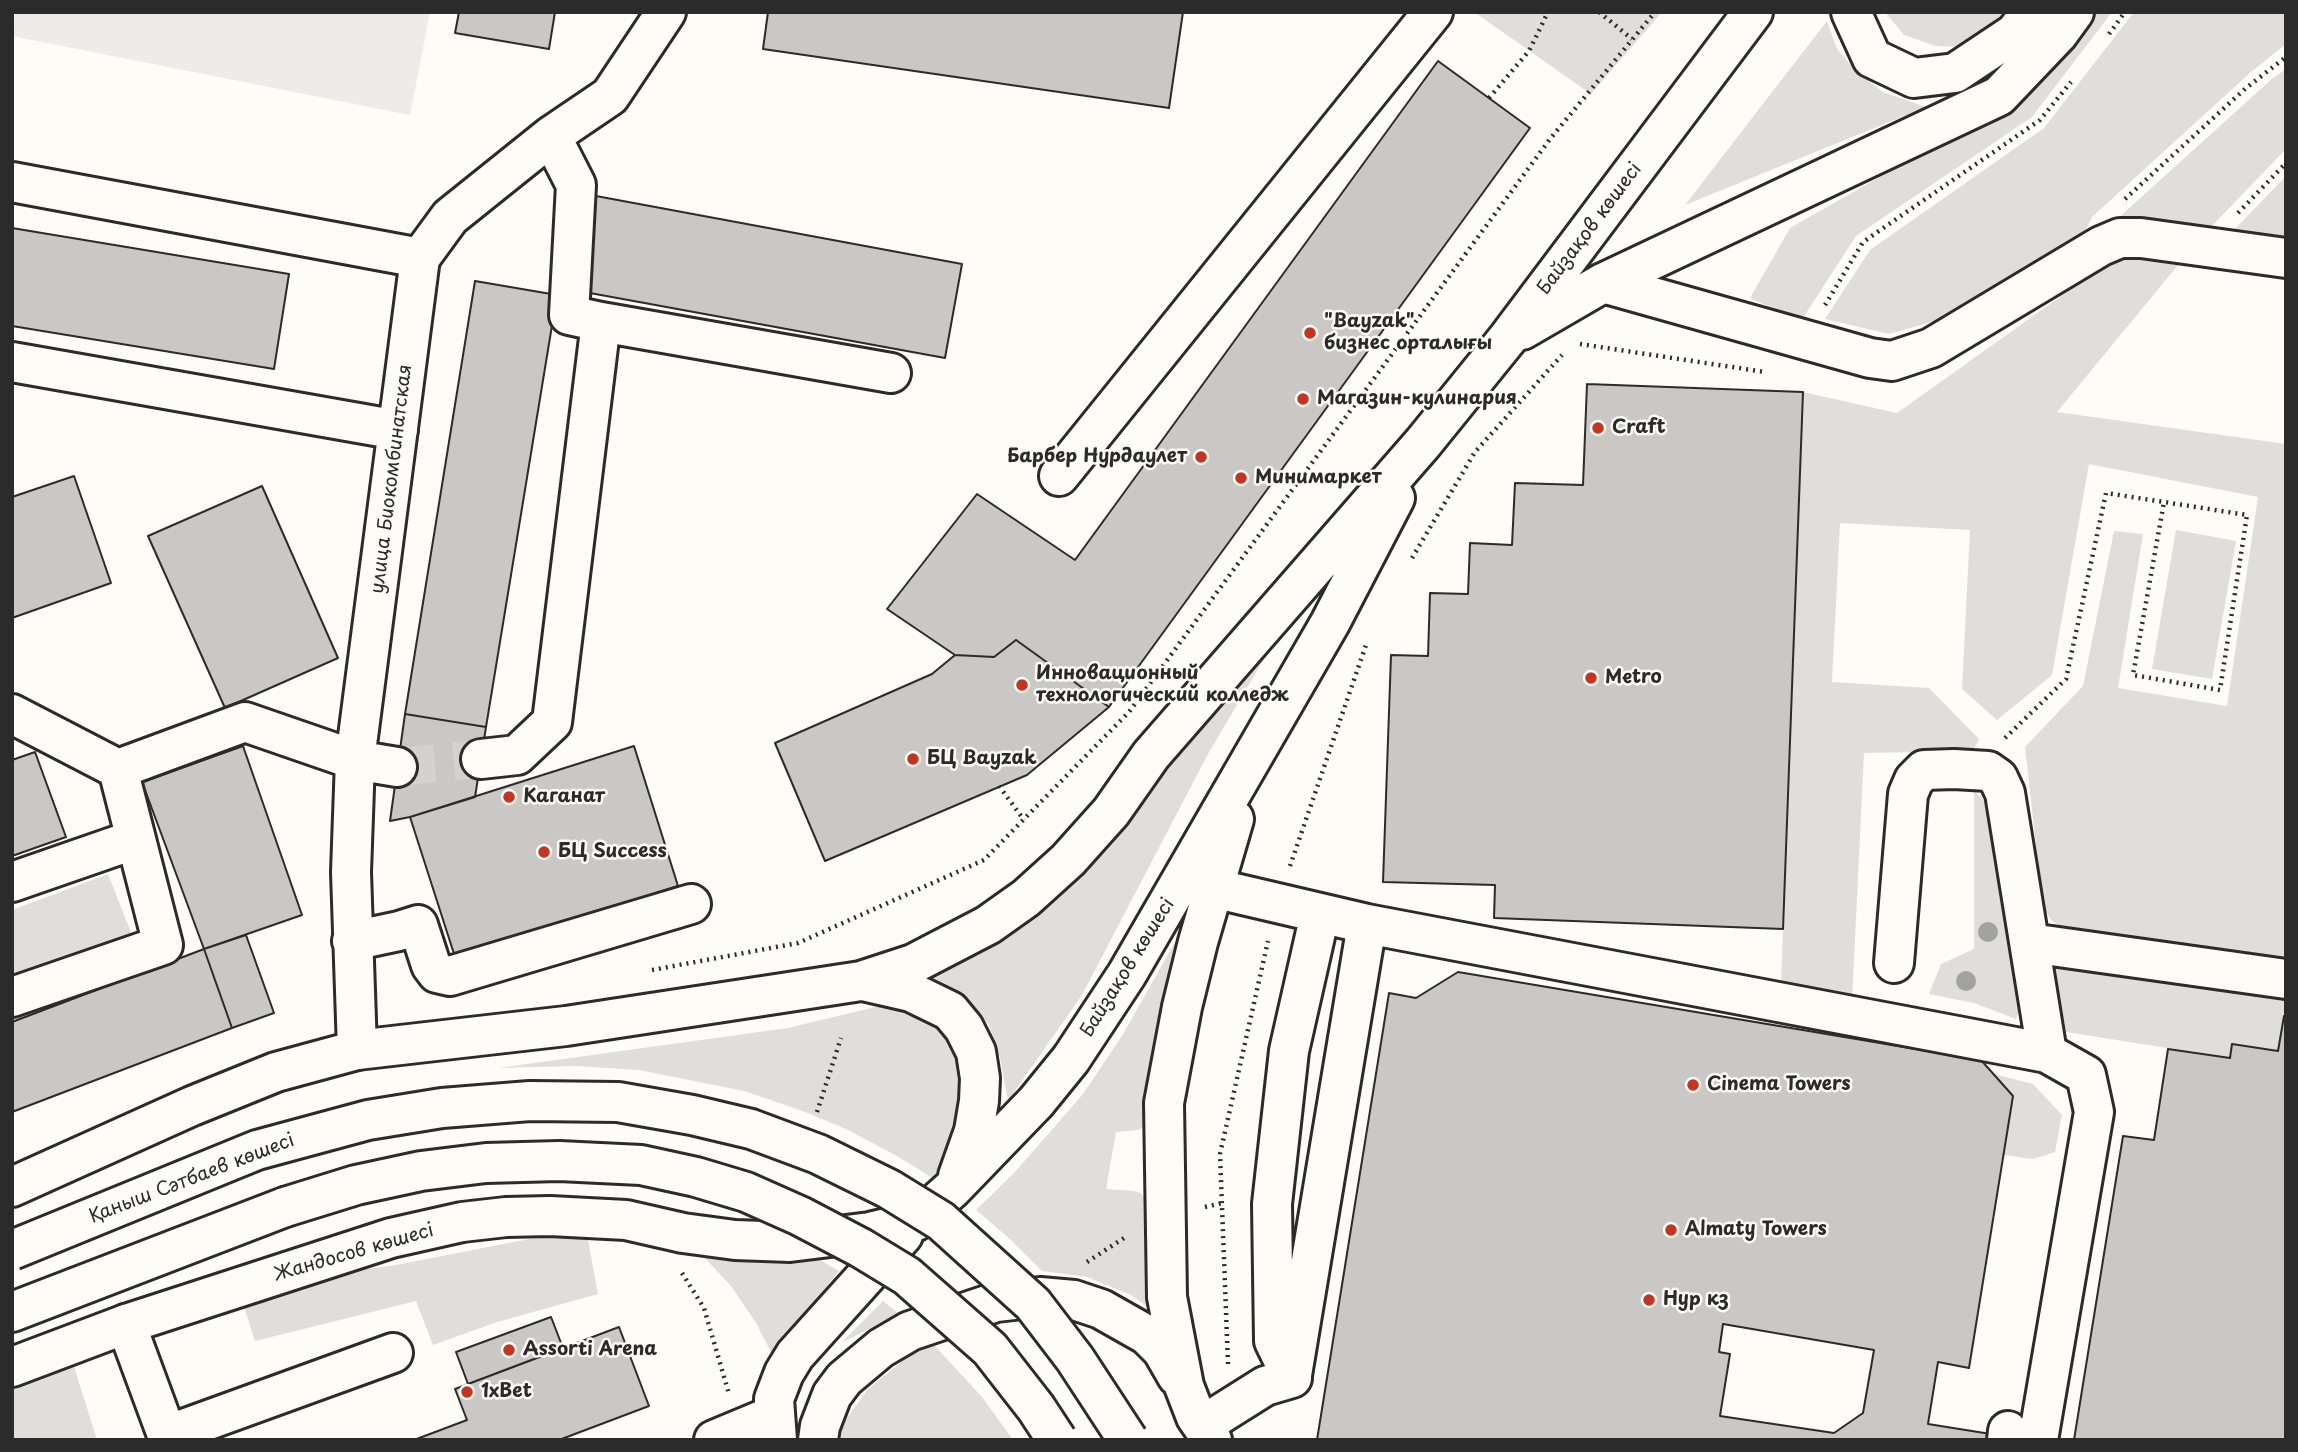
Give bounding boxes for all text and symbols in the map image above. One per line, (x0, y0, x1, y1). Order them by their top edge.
street label: Байзақов көшесі (1533, 159, 1647, 299)
place label: "Bayzak" бизнес орталығы (1324, 311, 1492, 355)
marker: "Bayzak" бизнес орталығы (1302, 325, 1318, 341)
street label: улица Биокомбинатская (367, 363, 417, 595)
place label: Магазин-кулинария (1317, 388, 1517, 410)
marker: Магазин-кулинария (1295, 391, 1311, 407)
place label: Craft (1612, 417, 1666, 439)
marker: Craft (1590, 420, 1606, 436)
place label: Барбер Нурдаулет (1007, 446, 1187, 468)
marker: Барбер Нурдаулет (1193, 449, 1209, 465)
place label: Минимаркет (1255, 467, 1382, 489)
marker: Минимаркет (1233, 470, 1249, 486)
place label: Инновационный технологический колледж (1036, 663, 1289, 707)
place label: Metro (1605, 667, 1662, 689)
marker: Metro (1583, 670, 1599, 686)
marker: Инновационный технологический колледж (1014, 677, 1030, 693)
place label: БЦ Bayzak (927, 748, 1037, 770)
marker: БЦ Bayzak (905, 751, 921, 767)
place label: Каганат (523, 786, 605, 808)
marker: Каганат (501, 789, 517, 805)
place label: БЦ Success (558, 841, 667, 863)
marker: БЦ Success (536, 844, 552, 860)
street label: Байзақов көшесі (1076, 894, 1180, 1042)
place label: Cinema Towers (1707, 1074, 1851, 1096)
marker: Cinema Towers (1685, 1077, 1701, 1093)
street label: Қаныш Сәтбаев көшесі (86, 1129, 298, 1229)
street label: Жандосов көшесі (271, 1219, 437, 1287)
place label: Almaty Towers (1685, 1219, 1827, 1241)
marker: Almaty Towers (1663, 1222, 1679, 1238)
place label: Нур кз (1663, 1289, 1729, 1311)
marker: Нур кз (1641, 1292, 1657, 1308)
place label: Assorti Arena (523, 1339, 657, 1361)
marker: Assorti Arena (501, 1342, 517, 1358)
place label: 1xBet (481, 1381, 532, 1403)
marker: 1xBet (459, 1384, 475, 1400)

